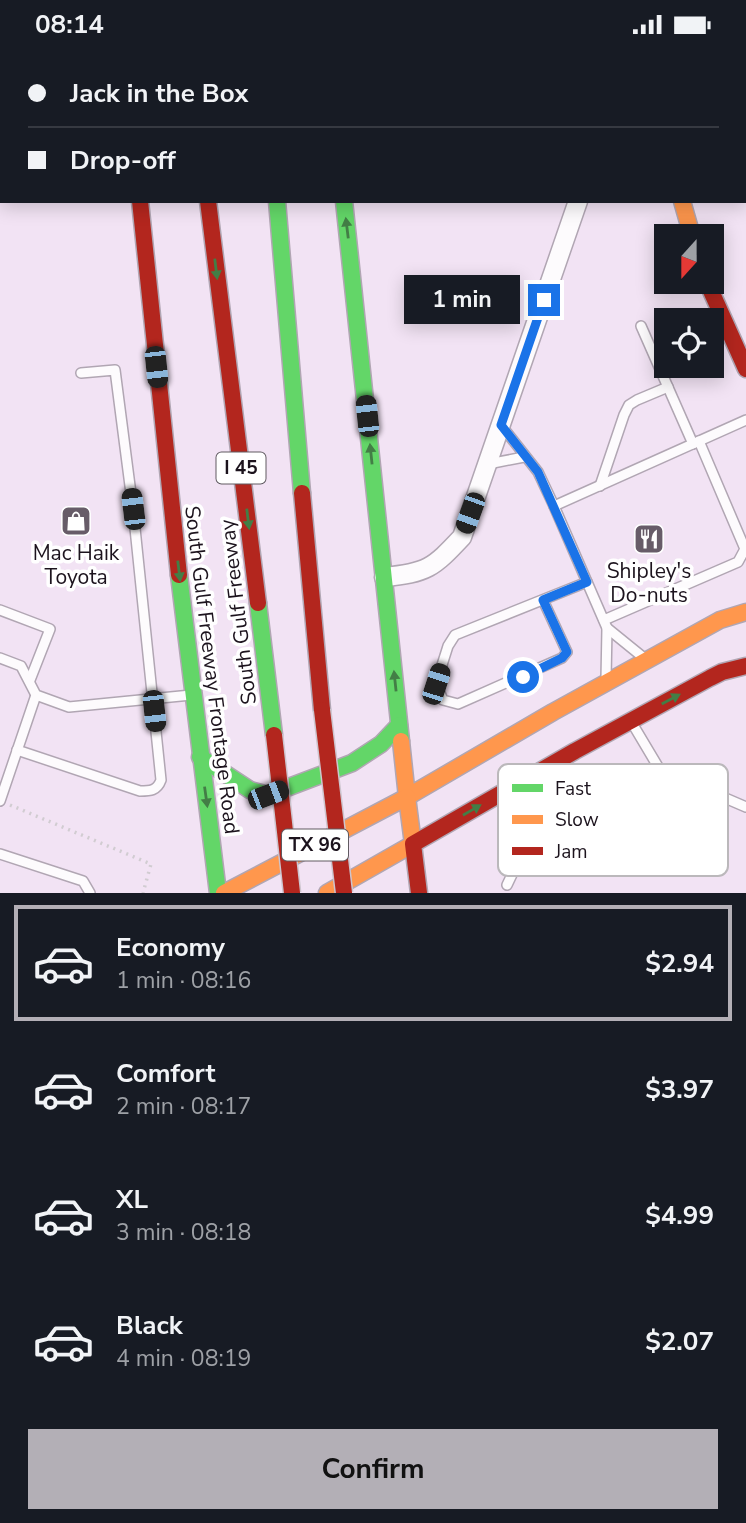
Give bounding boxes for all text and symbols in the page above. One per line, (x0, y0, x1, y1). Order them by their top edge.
text: 08:14 (35, 7, 104, 42)
text: Jack in the Box (70, 76, 249, 111)
text: Drop-off (70, 143, 176, 178)
one-way arrow (341, 217, 352, 239)
north arrow (654, 224, 724, 294)
map controls (654, 224, 724, 378)
one-way arrow (211, 258, 222, 280)
callout: 1 min (404, 275, 520, 325)
text: 1 min (432, 284, 492, 315)
route end (528, 284, 560, 316)
button: locate (654, 308, 724, 378)
car (144, 345, 169, 389)
car (355, 394, 380, 438)
one-way arrow (365, 443, 376, 465)
road number: I 45 (216, 453, 266, 483)
car (121, 487, 146, 531)
car (453, 490, 488, 536)
shop icon: Mac Haik Toyota (59, 504, 93, 538)
street label: South Gulf Freeway Frontage Road (178, 504, 246, 836)
one-way arrow (242, 508, 253, 530)
street label: South Gulf Freeway (213, 517, 263, 706)
restaurant icon: Shipley's Do-nuts (632, 522, 666, 556)
place label: Mac Haik Toyota (33, 539, 120, 591)
place label: Shipley's Do-nuts (607, 557, 691, 609)
one-way arrow (173, 560, 184, 582)
car (420, 661, 453, 707)
route start (507, 661, 539, 693)
one-way arrow (389, 669, 400, 691)
car (142, 689, 167, 733)
one-way arrow (661, 693, 680, 705)
legend (498, 764, 728, 876)
text: Fast (555, 776, 591, 802)
car (245, 778, 292, 812)
one-way arrow (200, 786, 211, 808)
one-way arrow (462, 804, 481, 816)
text: Slow (555, 807, 599, 833)
road number: TX 96 (282, 829, 348, 860)
text: Jam (554, 839, 588, 865)
text: Economy (116, 930, 225, 965)
icon: car (32, 932, 95, 995)
text: $2.94 (645, 946, 714, 981)
text: 1 min · 08:16 (116, 965, 251, 996)
text: Comfort (116, 1056, 216, 1091)
icon: car (32, 1058, 95, 1121)
text: $3.97 (645, 1072, 714, 1107)
text: 2 min · 08:17 (116, 1091, 251, 1122)
text: XL (116, 1182, 148, 1217)
icon: car (32, 1184, 95, 1247)
text: $4.99 (645, 1198, 714, 1233)
text: 3 min · 08:18 (116, 1217, 251, 1248)
text: Black (116, 1308, 183, 1343)
icon: car (32, 1310, 95, 1373)
text: $2.07 (645, 1324, 714, 1359)
text: 4 min · 08:19 (116, 1343, 251, 1374)
button: Confirm (28, 1429, 718, 1509)

